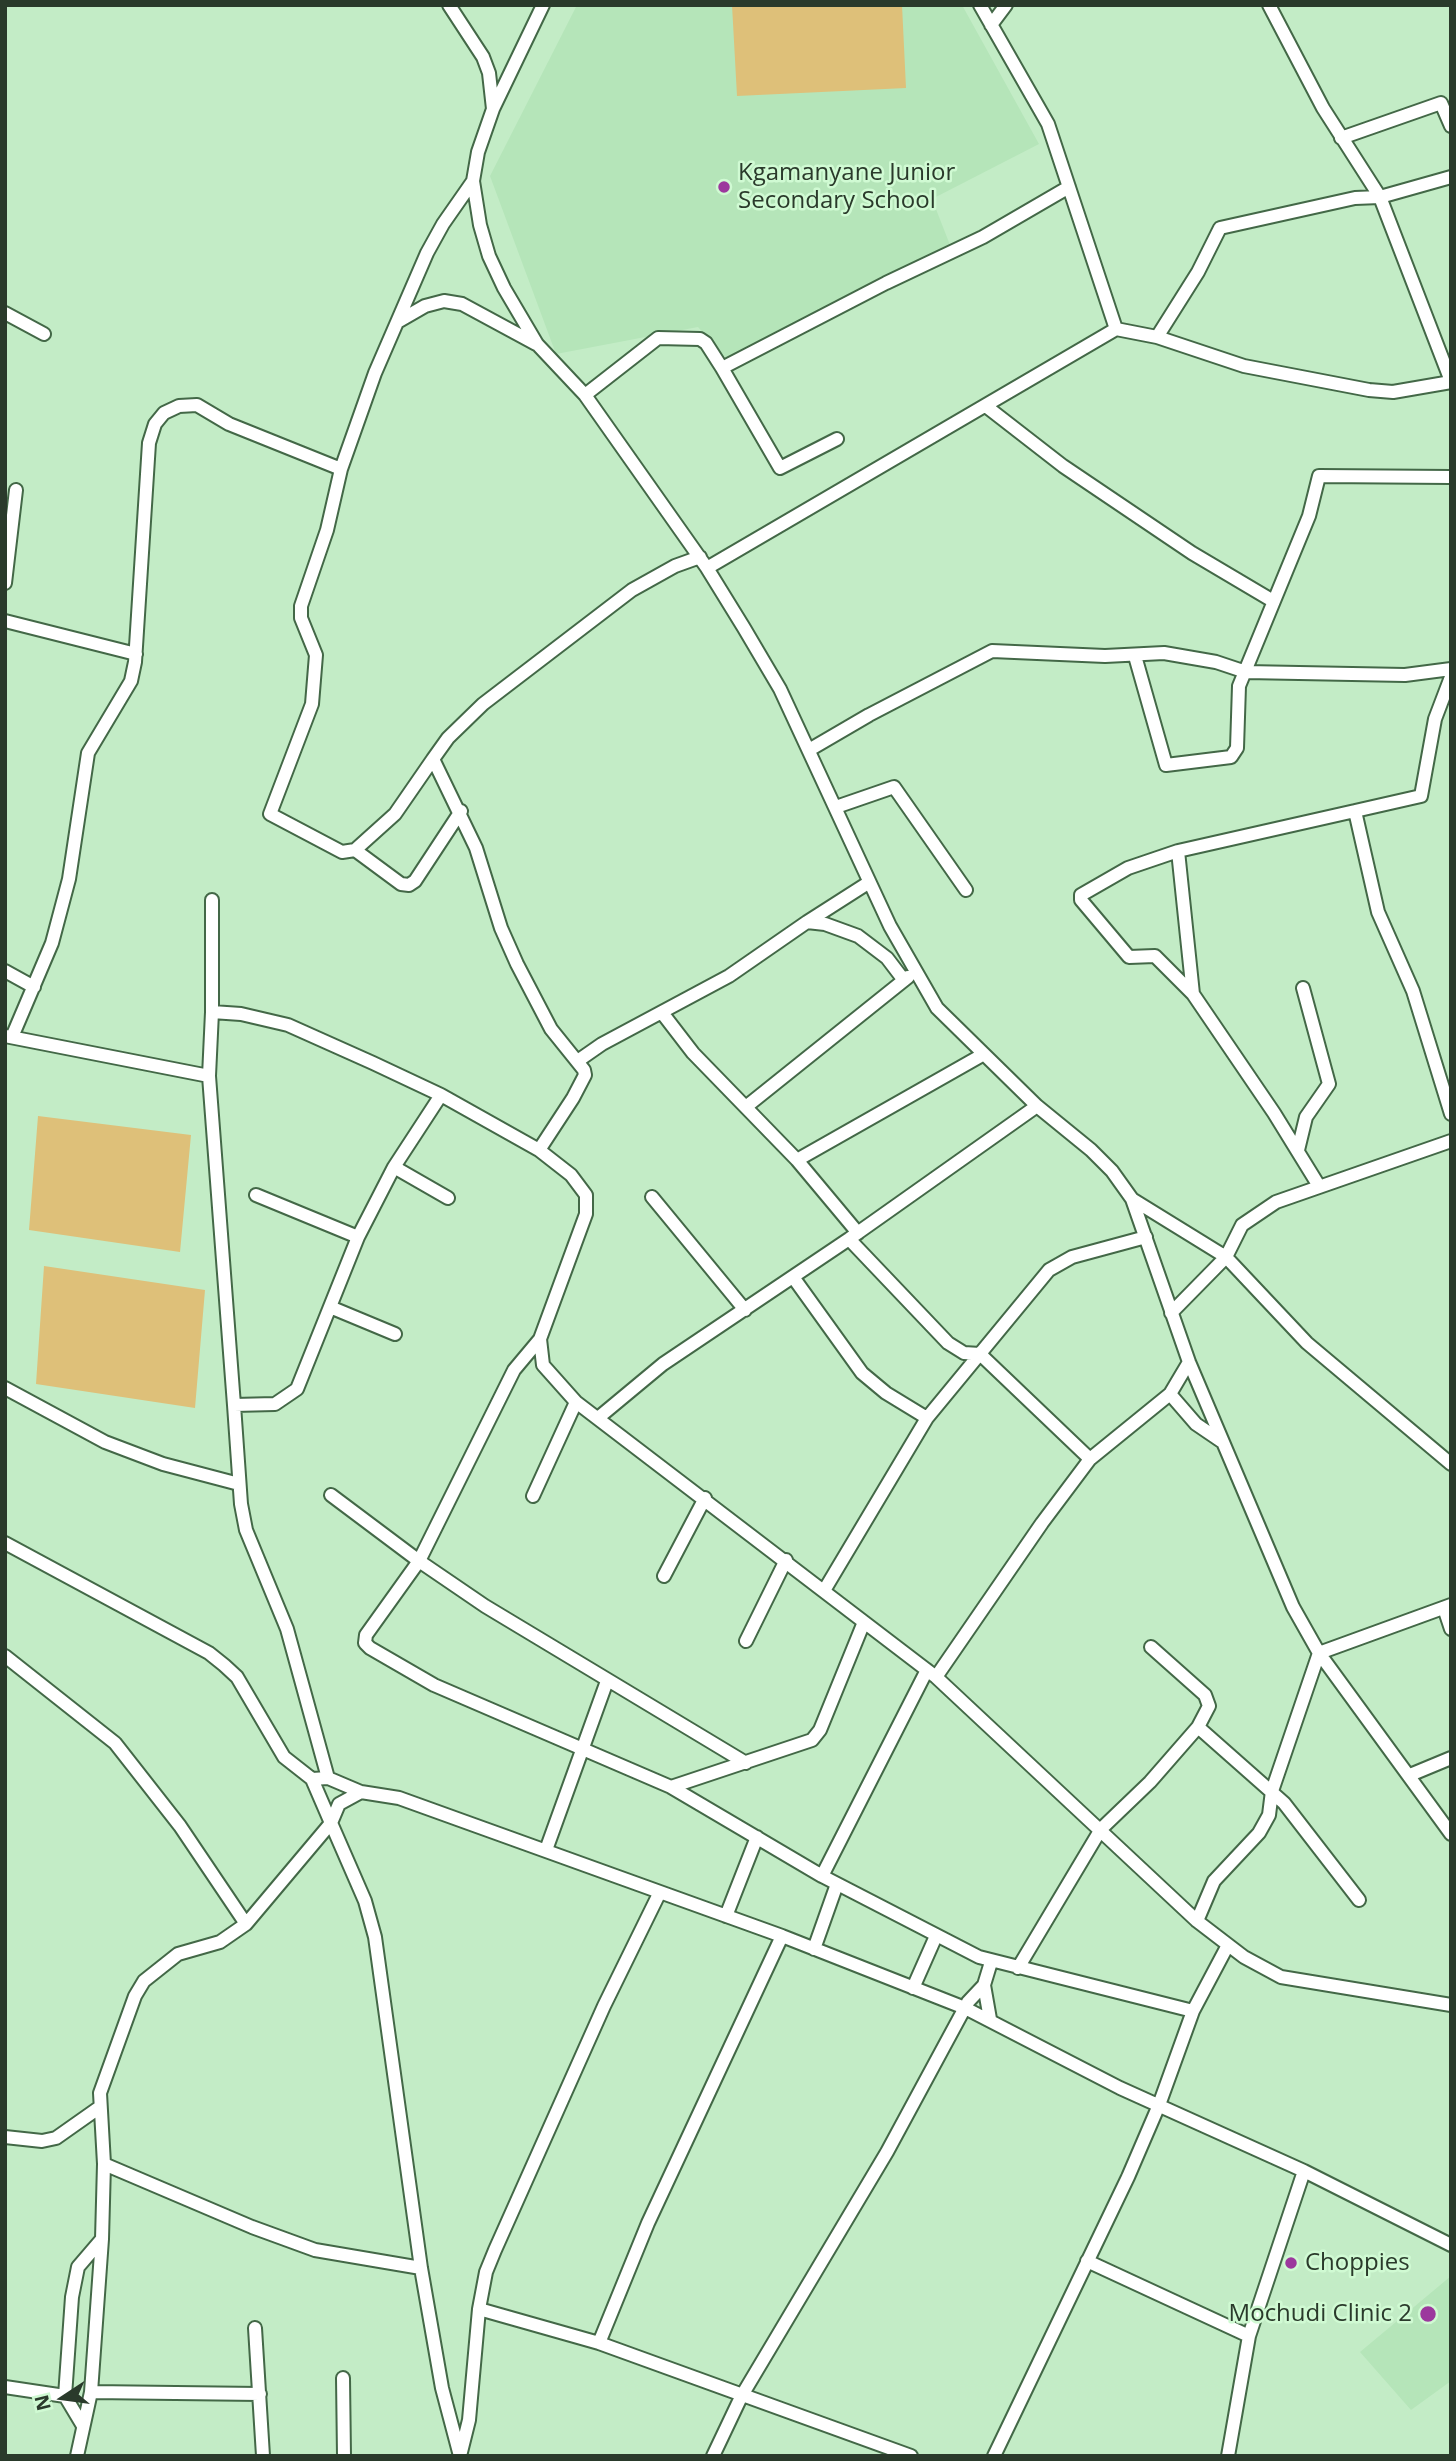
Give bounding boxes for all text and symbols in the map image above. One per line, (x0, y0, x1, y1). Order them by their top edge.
place label: Kgamanyane Junior Secondary School (738, 159, 955, 215)
marker: Kgamanyane Junior Secondary School (716, 179, 732, 195)
place label: Choppies (1305, 2249, 1410, 2277)
marker: Choppies (1283, 2255, 1299, 2271)
place label: Mochudi Clinic 2 (1229, 2300, 1412, 2328)
marker: Mochudi Clinic 2 (1418, 2304, 1438, 2324)
north arrow (28, 2363, 98, 2433)
text: N (28, 2392, 57, 2413)

